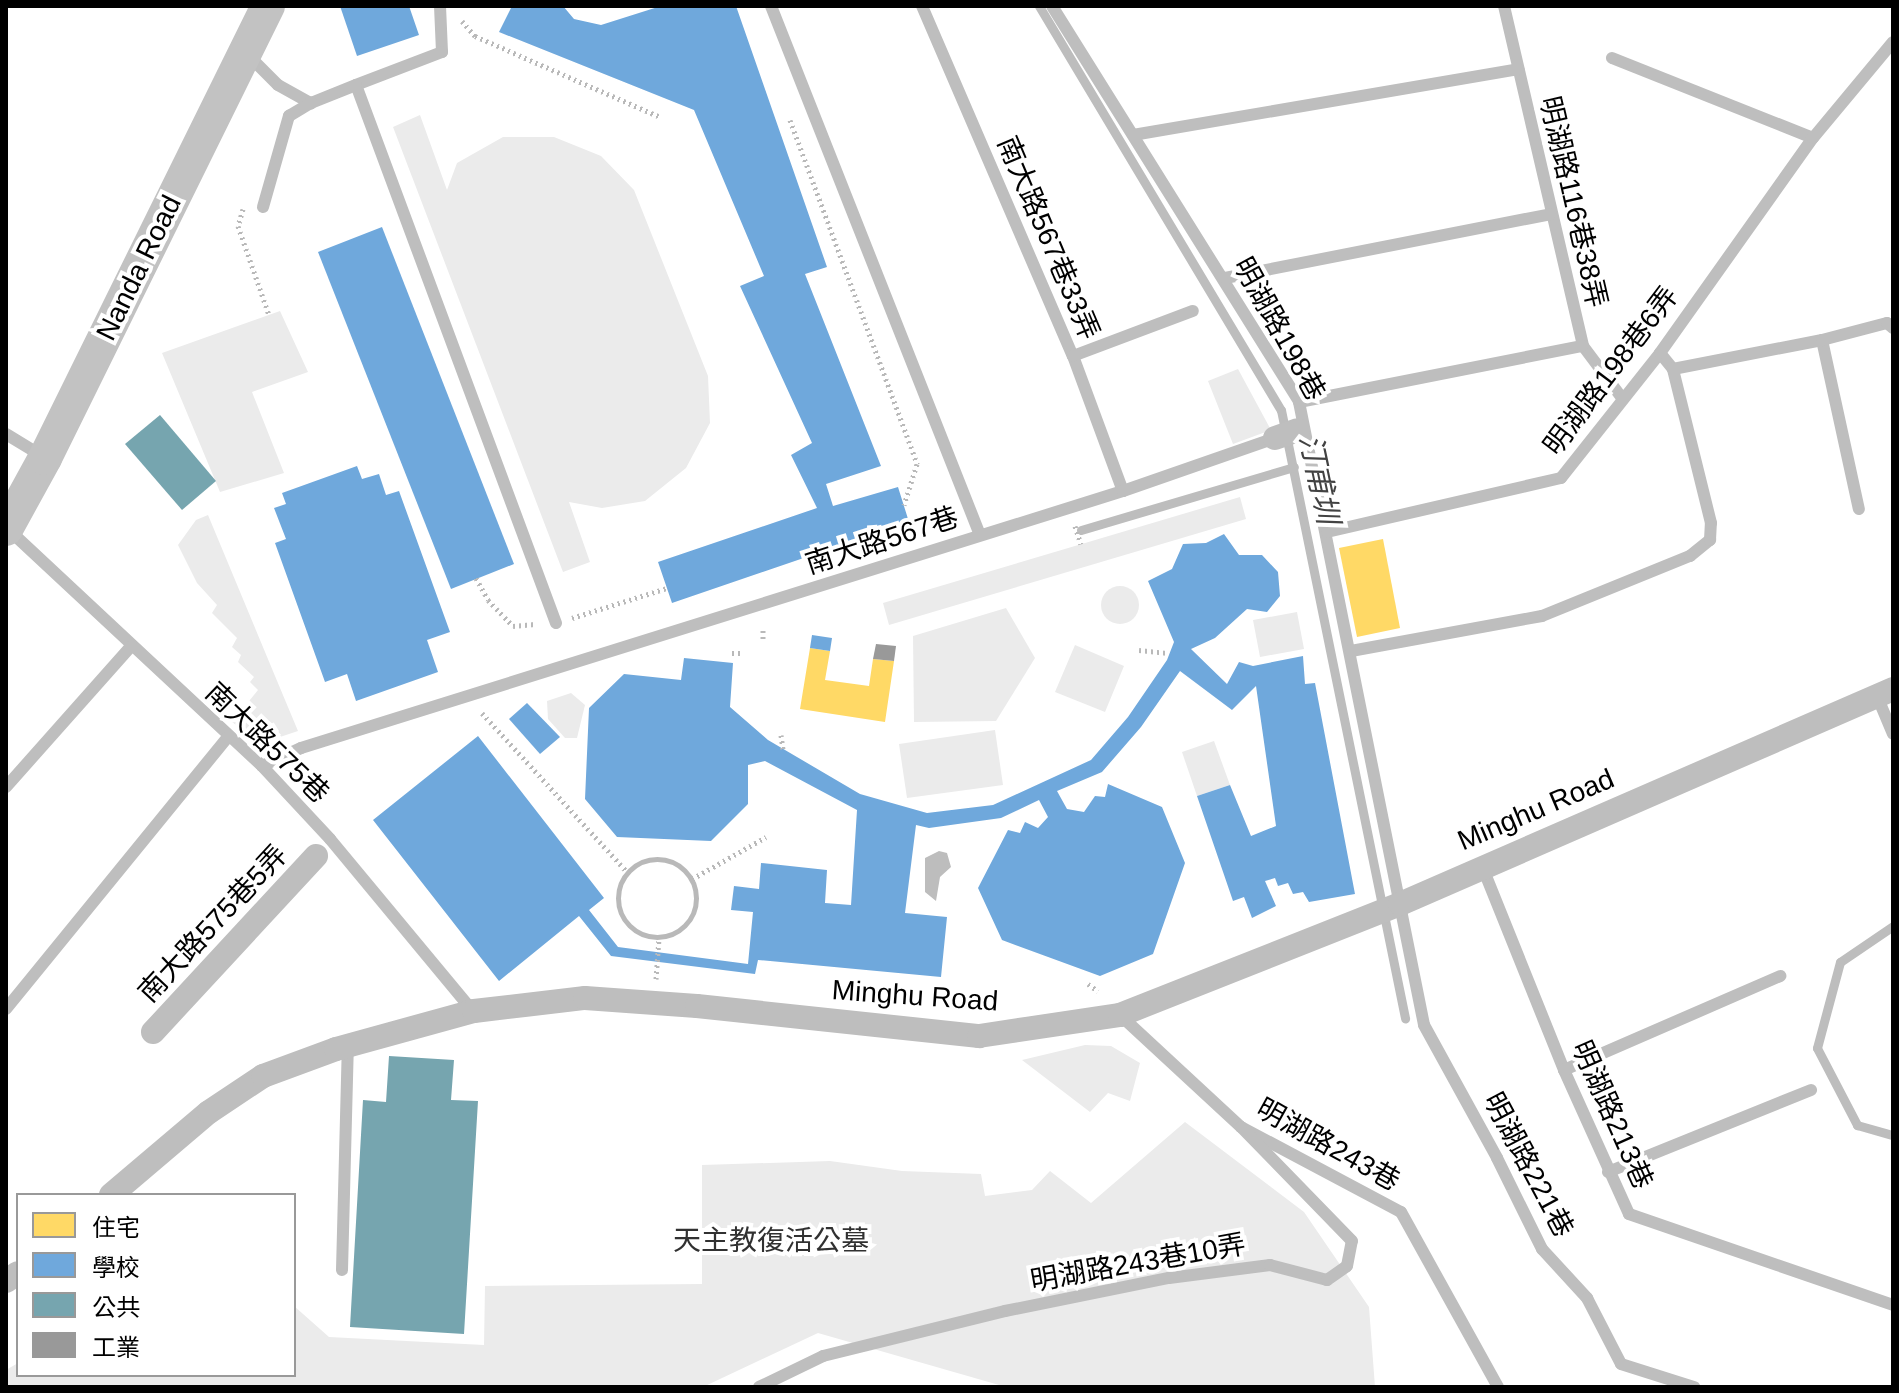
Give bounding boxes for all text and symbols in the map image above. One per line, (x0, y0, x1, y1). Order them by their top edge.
street label: 明湖路116巷38弄 (1532, 93, 1614, 311)
street label: 南大路567巷33弄 (990, 131, 1106, 345)
street label: Nanda Road (89, 190, 189, 346)
street label: 明湖路198巷 (1226, 251, 1332, 407)
street label: 明湖路198巷6弄 (1537, 280, 1685, 462)
water label: 汀甫圳 (1292, 431, 1346, 527)
street label: 南大路567巷 (801, 500, 963, 582)
street label: 南大路575巷 (198, 676, 336, 810)
street label: Minghu Road (1453, 762, 1619, 858)
street label: 南大路575巷5弄 (132, 839, 294, 1009)
street label: Minghu Road (831, 973, 999, 1019)
street label: 明湖路213巷 (1564, 1036, 1660, 1194)
street label: 明湖路221巷 (1476, 1087, 1580, 1243)
street label: 明湖路243巷 (1250, 1092, 1406, 1198)
legend (16, 1193, 296, 1377)
text: 住宅 (92, 1214, 140, 1241)
park label: 天主教復活公墓 (673, 1224, 869, 1258)
street label: 明湖路243巷10弄 (1028, 1228, 1248, 1298)
text: 學校 (92, 1254, 140, 1281)
text: 公共 (92, 1294, 140, 1321)
text: 工業 (92, 1334, 140, 1361)

